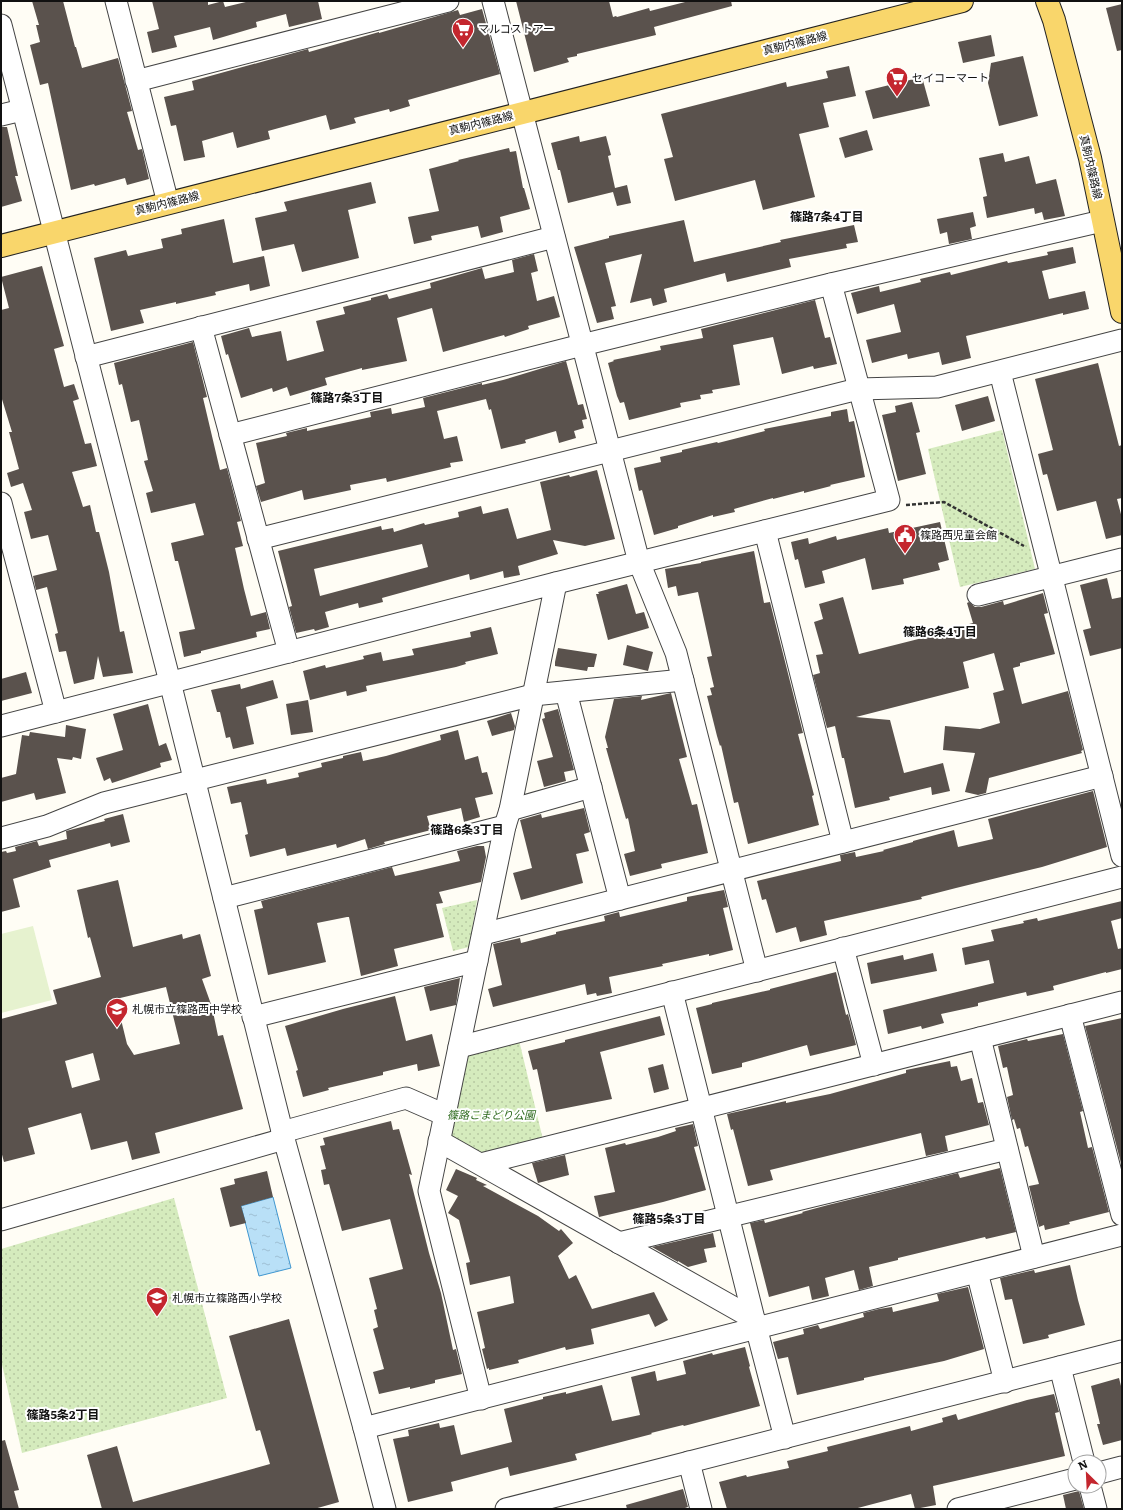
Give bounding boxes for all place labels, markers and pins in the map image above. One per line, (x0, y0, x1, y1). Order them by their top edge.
supermarket icon: マルコストアー (450, 16, 476, 49)
place label: マルコストアー (478, 20, 554, 36)
supermarket icon: セイコーマート (884, 65, 910, 98)
place label: セイコーマート (912, 69, 989, 85)
public building icon: 篠路西児童会館 (892, 522, 918, 555)
place label: 篠路西児童会館 (920, 526, 997, 542)
school or university icon: 札幌市立篠路西中学校 (104, 996, 130, 1029)
place label: 札幌市立篠路西中学校 (132, 1000, 242, 1016)
school or university icon: 札幌市立篠路西小学校 (144, 1285, 170, 1318)
place label: 札幌市立篠路西小学校 (172, 1289, 282, 1305)

